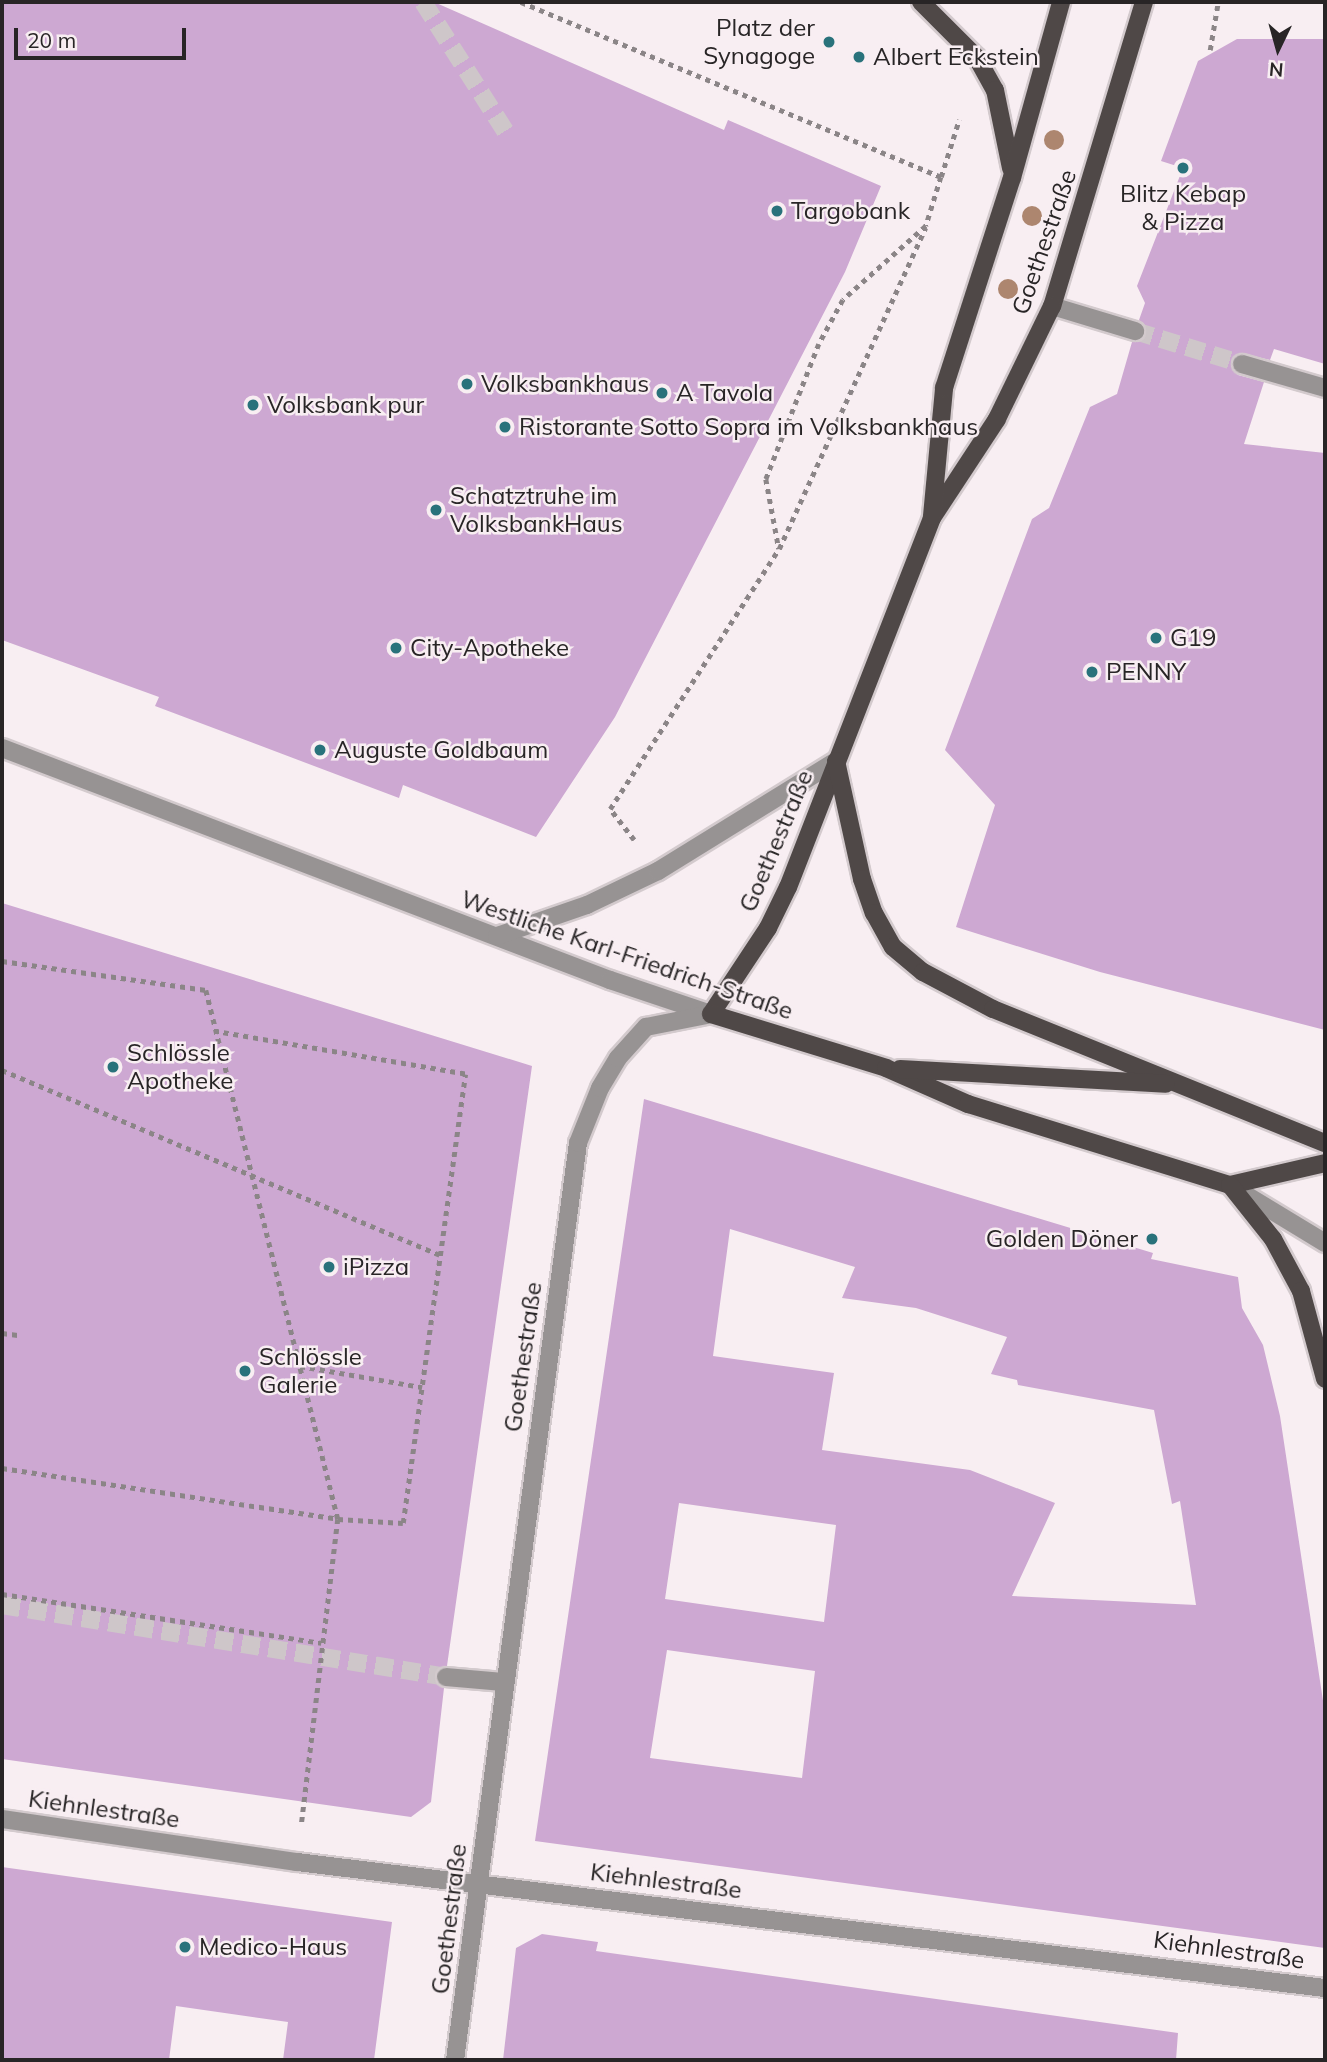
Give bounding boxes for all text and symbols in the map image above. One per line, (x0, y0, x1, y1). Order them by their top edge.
scale bar (18, 14, 189, 58)
place label: Platz der Synagoge (703, 14, 815, 70)
north arrow (1243, 14, 1313, 84)
text: 20 m (27, 27, 76, 53)
marker: Platz der Synagoge (821, 34, 837, 50)
place label: Albert Eckstein (873, 43, 1039, 71)
marker: Albert Eckstein (851, 49, 867, 65)
text: N (1268, 57, 1284, 83)
marker: Blitz Kebap & Pizza (1175, 160, 1191, 176)
street label: Goethestraße (1006, 166, 1082, 318)
place label: Blitz Kebap & Pizza (1120, 180, 1246, 236)
place label: Targobank (791, 197, 910, 225)
marker: Targobank (769, 203, 785, 219)
place label: Volksbankhaus (481, 370, 649, 398)
marker: Volksbankhaus (459, 376, 475, 392)
place label: A Tavola (676, 379, 773, 407)
marker: A Tavola (654, 385, 670, 401)
place label: Volksbank pur (267, 391, 424, 419)
marker: Volksbank pur (245, 397, 261, 413)
place label: Ristorante Sotto Sopra im Volksbankhaus (519, 413, 978, 441)
marker: Ristorante Sotto Sopra im Volksbankhaus (497, 419, 513, 435)
place label: Schatztruhe im VolksbankHaus (450, 482, 623, 538)
marker: Schatztruhe im VolksbankHaus (428, 502, 444, 518)
place label: G19 (1170, 624, 1216, 652)
marker: G19 (1148, 630, 1164, 646)
place label: City-Apotheke (410, 634, 569, 662)
marker: City-Apotheke (388, 640, 404, 656)
place label: PENNY (1106, 658, 1186, 686)
marker: PENNY (1084, 664, 1100, 680)
place label: Auguste Goldbaum (334, 736, 548, 764)
marker: Auguste Goldbaum (312, 742, 328, 758)
street label: Goethestraße (733, 766, 819, 916)
street label: Westliche Karl-Friedrich-Straße (457, 885, 797, 1025)
place label: Schlössle Apotheke (127, 1039, 233, 1095)
marker: Schlössle Apotheke (105, 1059, 121, 1075)
place label: Golden Döner (986, 1225, 1138, 1253)
marker: Golden Döner (1144, 1231, 1160, 1247)
place label: iPizza (343, 1253, 409, 1281)
marker: iPizza (321, 1259, 337, 1275)
street label: Goethestraße (498, 1280, 548, 1434)
place label: Schlössle Galerie (259, 1343, 362, 1399)
marker: Schlössle Galerie (237, 1363, 253, 1379)
street label: Kiehnlestraße (27, 1784, 181, 1834)
street label: Goethestraße (425, 1842, 473, 1996)
street label: Kiehnlestraße (589, 1857, 743, 1905)
street label: Kiehnlestraße (1152, 1925, 1306, 1975)
place label: Medico-Haus (199, 1933, 347, 1961)
marker: Medico-Haus (177, 1939, 193, 1955)

